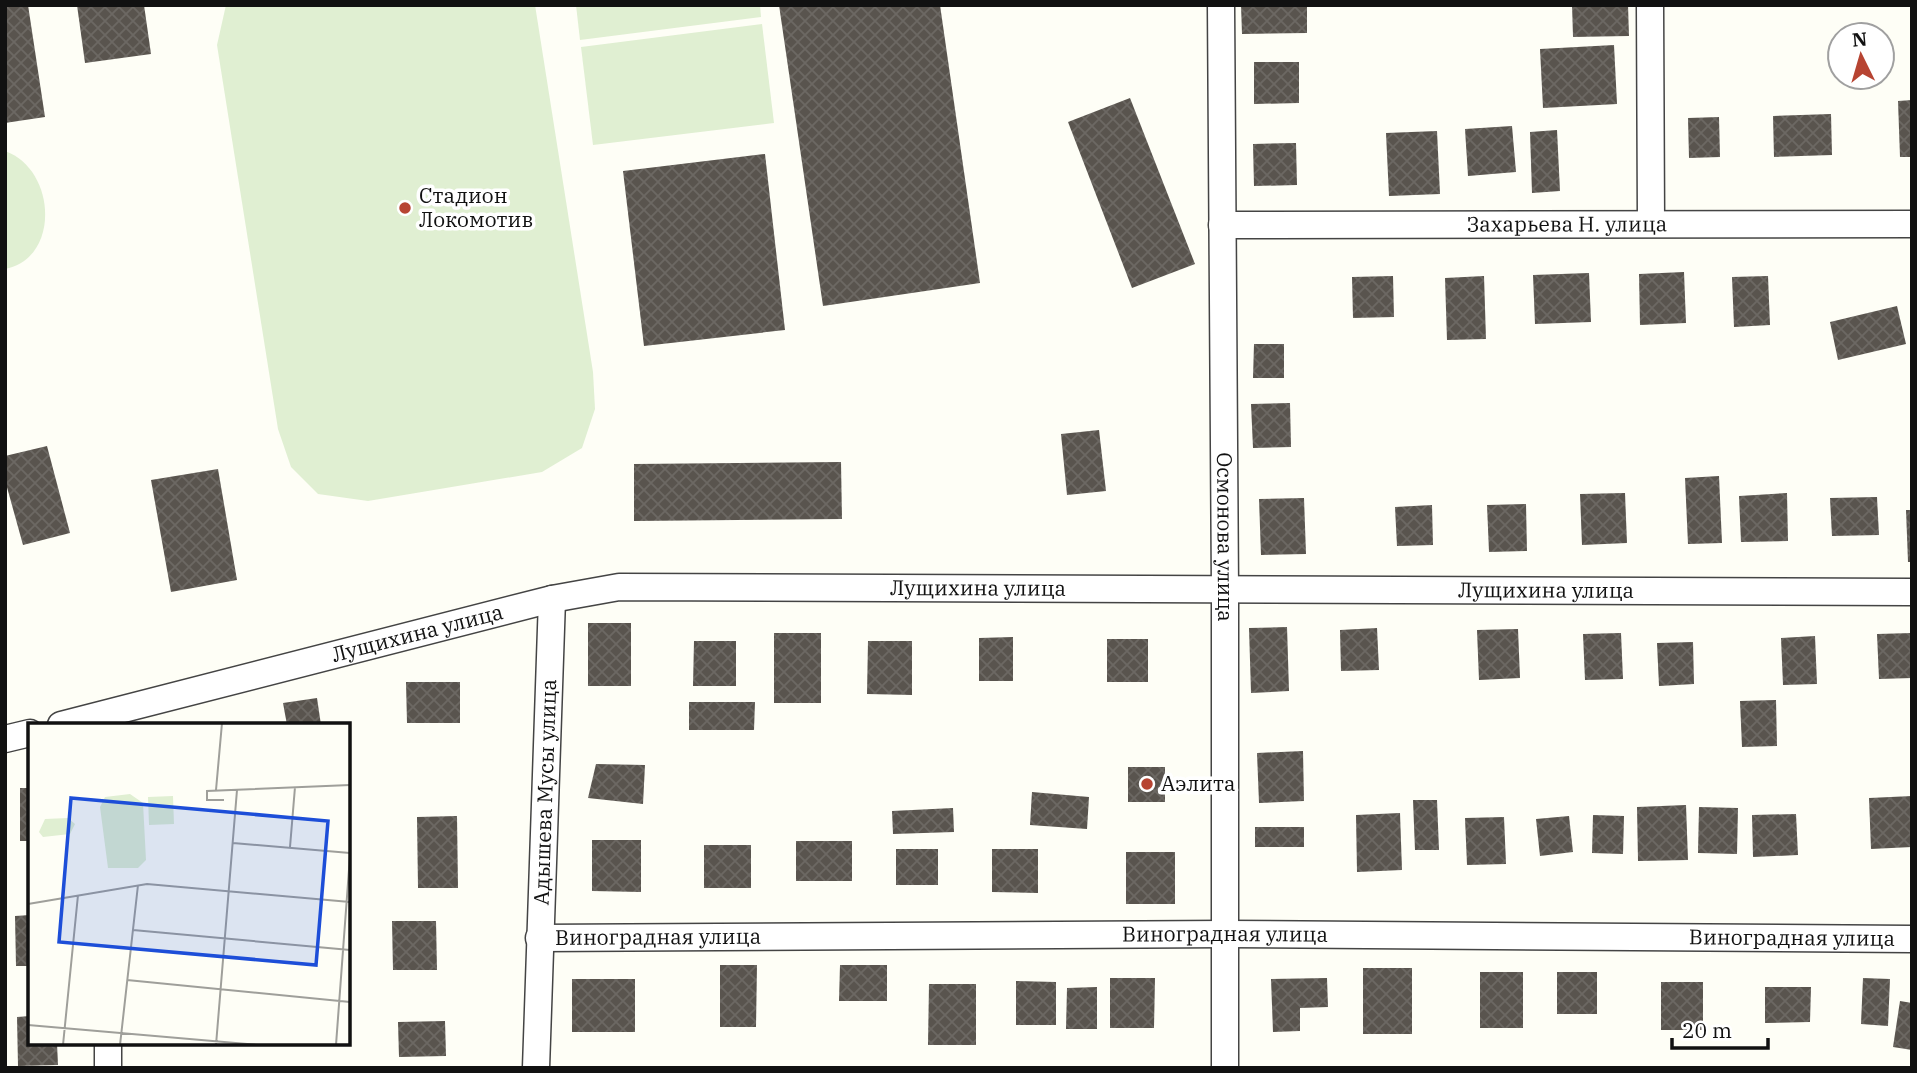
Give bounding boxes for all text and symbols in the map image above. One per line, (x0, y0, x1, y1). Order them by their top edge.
north arrow (1826, 21, 1896, 91)
text: N (1851, 26, 1868, 52)
place label: Стадион Локомотив (419, 181, 533, 233)
marker: Стадион Локомотив (397, 200, 413, 216)
street label: Захарьева Н. улица (1467, 209, 1667, 238)
street label: Осмонова улица (1211, 452, 1240, 622)
street label: Лущихина улица (890, 573, 1066, 602)
street label: Лущихина улица (1458, 575, 1634, 604)
street label: Лущихина улица (328, 597, 506, 668)
street label: Адышева Мусы улица (527, 679, 562, 906)
inset map (28, 723, 350, 1045)
place label: Аэлита (1161, 769, 1235, 797)
marker: Аэлита (1139, 776, 1155, 792)
street label: Виноградная улица (1122, 919, 1328, 948)
street label: Виноградная улица (555, 922, 761, 951)
street label: Виноградная улица (1689, 922, 1895, 952)
scale bar (1672, 1006, 1768, 1050)
text: 20 m (1682, 1016, 1732, 1044)

